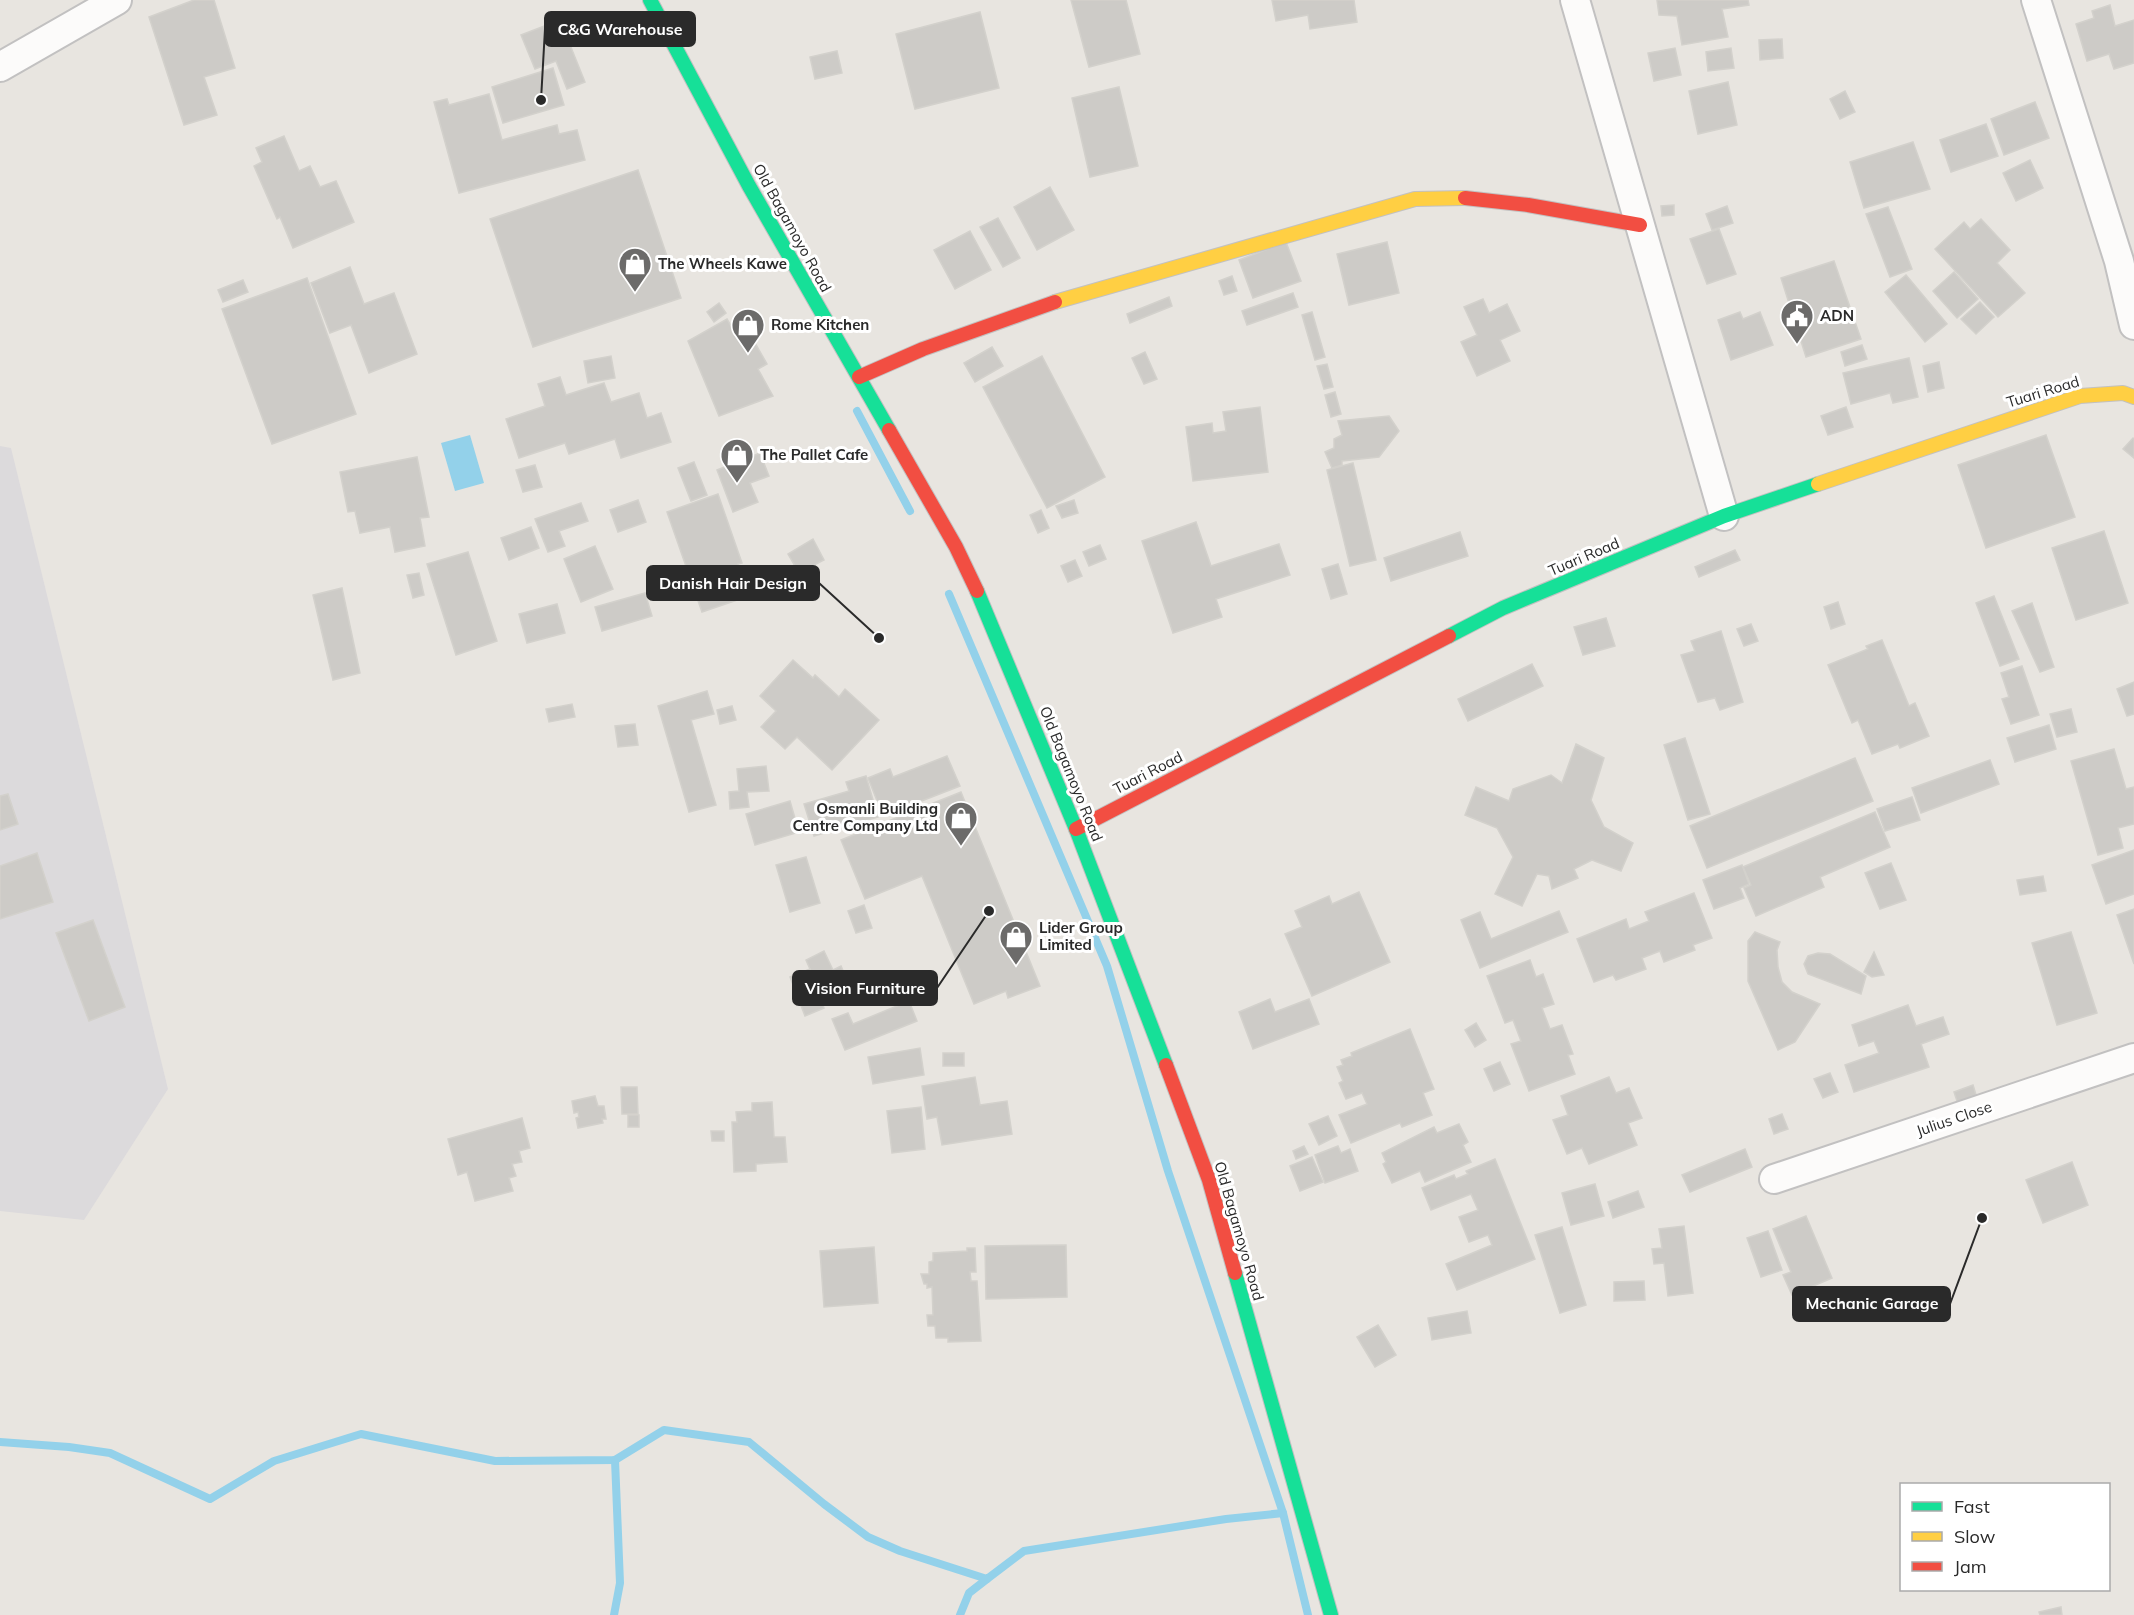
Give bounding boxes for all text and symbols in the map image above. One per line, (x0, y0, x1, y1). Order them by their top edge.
callout: C&G Warehouse (545, 12, 695, 46)
text: C&G Warehouse (557, 19, 683, 39)
street label: Old Bagamoyo Road (749, 160, 836, 295)
shop icon: The Wheels Kawe (617, 246, 653, 293)
place label: The Wheels Kawe (658, 254, 787, 273)
public building icon: ADN (1779, 298, 1815, 345)
place label: ADN (1820, 306, 1854, 325)
shop icon: Rome Kitchen (730, 307, 766, 354)
place label: Rome Kitchen (771, 315, 869, 334)
street label: Tuari Road (2004, 371, 2082, 412)
shop icon: The Pallet Cafe (719, 437, 755, 484)
place label: The Pallet Cafe (760, 445, 868, 464)
street label: Tuari Road (1545, 533, 1622, 580)
callout: Danish Hair Design (647, 566, 819, 600)
text: Danish Hair Design (659, 573, 807, 593)
street label: Old Bagamoyo Road (1036, 703, 1107, 844)
street label: Tuari Road (1110, 747, 1186, 798)
place label: Osmanli Building Centre Company Ltd (792, 799, 938, 835)
shop icon: Osmanli Building Centre Company Ltd (943, 800, 979, 847)
place label: Lider Group Limited (1039, 918, 1123, 954)
shop icon: Lider Group Limited (998, 919, 1034, 966)
callout: Vision Furniture (793, 971, 937, 1005)
text: Vision Furniture (804, 978, 925, 998)
street label: Julius Close (1914, 1097, 1994, 1140)
street label: Old Bagamoyo Road (1210, 1159, 1268, 1303)
callout: Mechanic Garage (1793, 1287, 1950, 1321)
text: Mechanic Garage (1805, 1293, 1939, 1313)
legend (1900, 1483, 2110, 1591)
text: Fast (1954, 1495, 1990, 1518)
text: Slow (1954, 1525, 1996, 1548)
text: Jam (1954, 1555, 1987, 1578)

